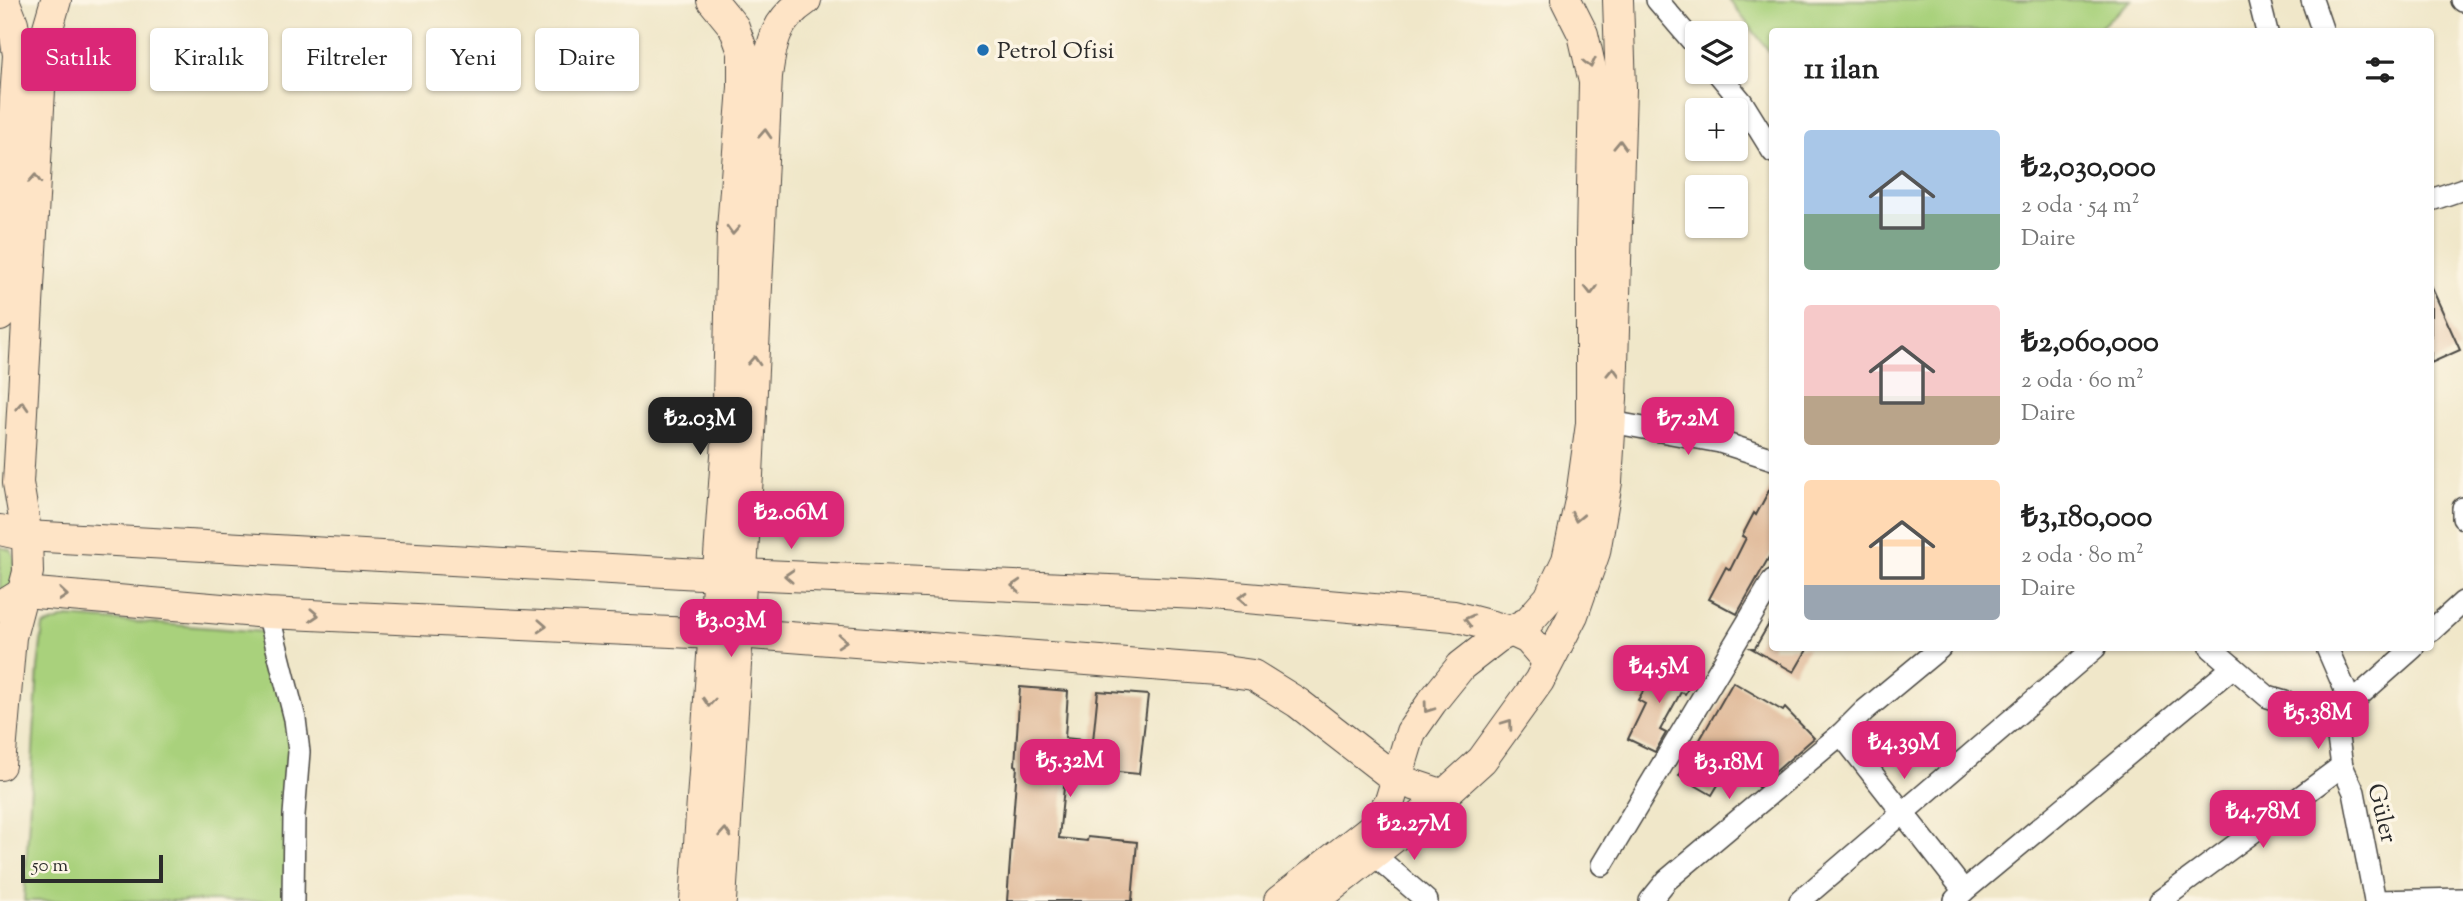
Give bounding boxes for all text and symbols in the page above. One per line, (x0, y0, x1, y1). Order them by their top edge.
map controls (1685, 21, 1748, 238)
button: layers (1685, 21, 1748, 84)
chip: Satılık (21, 28, 136, 91)
chip: Kiralık (150, 28, 268, 91)
chip: Filtreler (282, 28, 412, 91)
chip: Yeni (426, 28, 521, 91)
chip: Daire (535, 28, 639, 91)
place label: Petrol Ofisi (997, 35, 1115, 69)
marker: Petrol Ofisi (975, 42, 991, 58)
text: 11 ilan (1804, 49, 1879, 92)
icon: filters (2361, 51, 2399, 89)
one-way arrow (1582, 57, 1596, 69)
button: + (1685, 98, 1748, 161)
one-way arrow (757, 128, 772, 139)
one-way arrow (1612, 139, 1627, 150)
text: ₺2,030,000 (2021, 147, 2156, 190)
icon: home (1860, 158, 1944, 242)
one-way arrow (27, 174, 42, 185)
button: − (1685, 175, 1748, 238)
text: 2 oda · 54 m² (2021, 190, 2140, 223)
text: Daire (2021, 223, 2076, 256)
one-way arrow (725, 225, 740, 236)
one-way arrow (1583, 286, 1599, 296)
text: ₺2,060,000 (2021, 322, 2159, 365)
icon: home (1860, 333, 1944, 417)
one-way arrow (746, 355, 761, 366)
text: 2 oda · 60 m² (2021, 365, 2144, 398)
one-way arrow (1605, 367, 1621, 377)
pin: ₺2.03M (643, 398, 757, 457)
pin: ₺7.2M (1639, 398, 1737, 457)
text: Daire (2021, 398, 2076, 431)
one-way arrow (15, 401, 30, 412)
text: ₺2.03M (664, 403, 736, 436)
text: ₺7.2M (1657, 403, 1719, 436)
pin: ₺2.06M (734, 491, 848, 551)
text: ₺2.06M (754, 497, 828, 530)
text: ₺3,180,000 (2021, 497, 2152, 540)
icon: home (1860, 508, 1944, 592)
one-way arrow (1570, 511, 1585, 523)
text: 2 oda · 80 m² (2021, 540, 2144, 573)
one-way arrow (783, 568, 794, 583)
text: Daire (2021, 573, 2076, 606)
one-way arrow (1010, 579, 1021, 594)
one-way arrow (58, 587, 69, 602)
one-way arrow (1237, 591, 1248, 606)
pin: ₺3.03M (674, 600, 788, 659)
text: ₺3.03M (696, 605, 766, 638)
one-way arrow (309, 608, 320, 623)
one-way arrow (1463, 614, 1475, 628)
one-way arrow (536, 618, 547, 633)
one-way arrow (837, 633, 848, 648)
pin: ₺4.5M (1610, 646, 1708, 705)
text: ₺4.5M (1629, 651, 1689, 684)
pin: ₺5.38M (2261, 692, 2375, 751)
one-way arrow (702, 696, 717, 707)
text: ₺5.38M (2284, 697, 2352, 730)
one-way arrow (1424, 700, 1436, 713)
one-way arrow (1500, 719, 1512, 732)
pin: ₺4.39M (1847, 722, 1961, 781)
text: ₺4.39M (1868, 727, 1940, 760)
pin: ₺5.32M (1013, 740, 1127, 799)
pin: ₺3.18M (1672, 742, 1786, 801)
text: ₺5.32M (1036, 745, 1104, 778)
text: ₺3.18M (1695, 747, 1763, 780)
street label: Güler (2357, 780, 2405, 847)
pin: ₺4.78M (2206, 790, 2320, 850)
text: ₺4.78M (2226, 796, 2300, 829)
pin: ₺2.27M (1357, 802, 1471, 862)
text: ₺2.27M (1378, 808, 1450, 841)
one-way arrow (718, 827, 733, 838)
scale bar (21, 852, 163, 884)
text: 50 m (32, 853, 68, 880)

